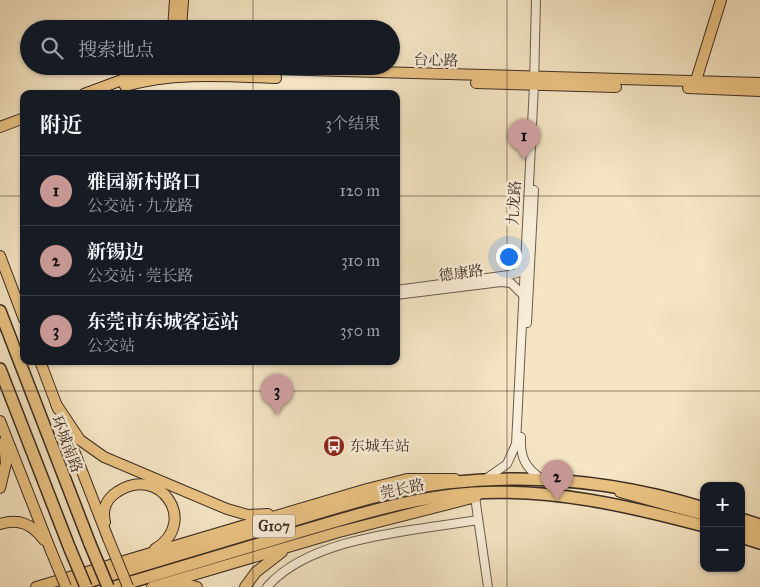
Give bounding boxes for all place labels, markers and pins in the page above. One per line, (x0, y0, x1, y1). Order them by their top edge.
pin: 1 (508, 119, 540, 160)
pin: 3 (261, 374, 293, 415)
bus stop icon: 东城车站 (322, 434, 346, 458)
place label: 东城车站 (350, 437, 410, 455)
pin: 2 (541, 460, 573, 501)

